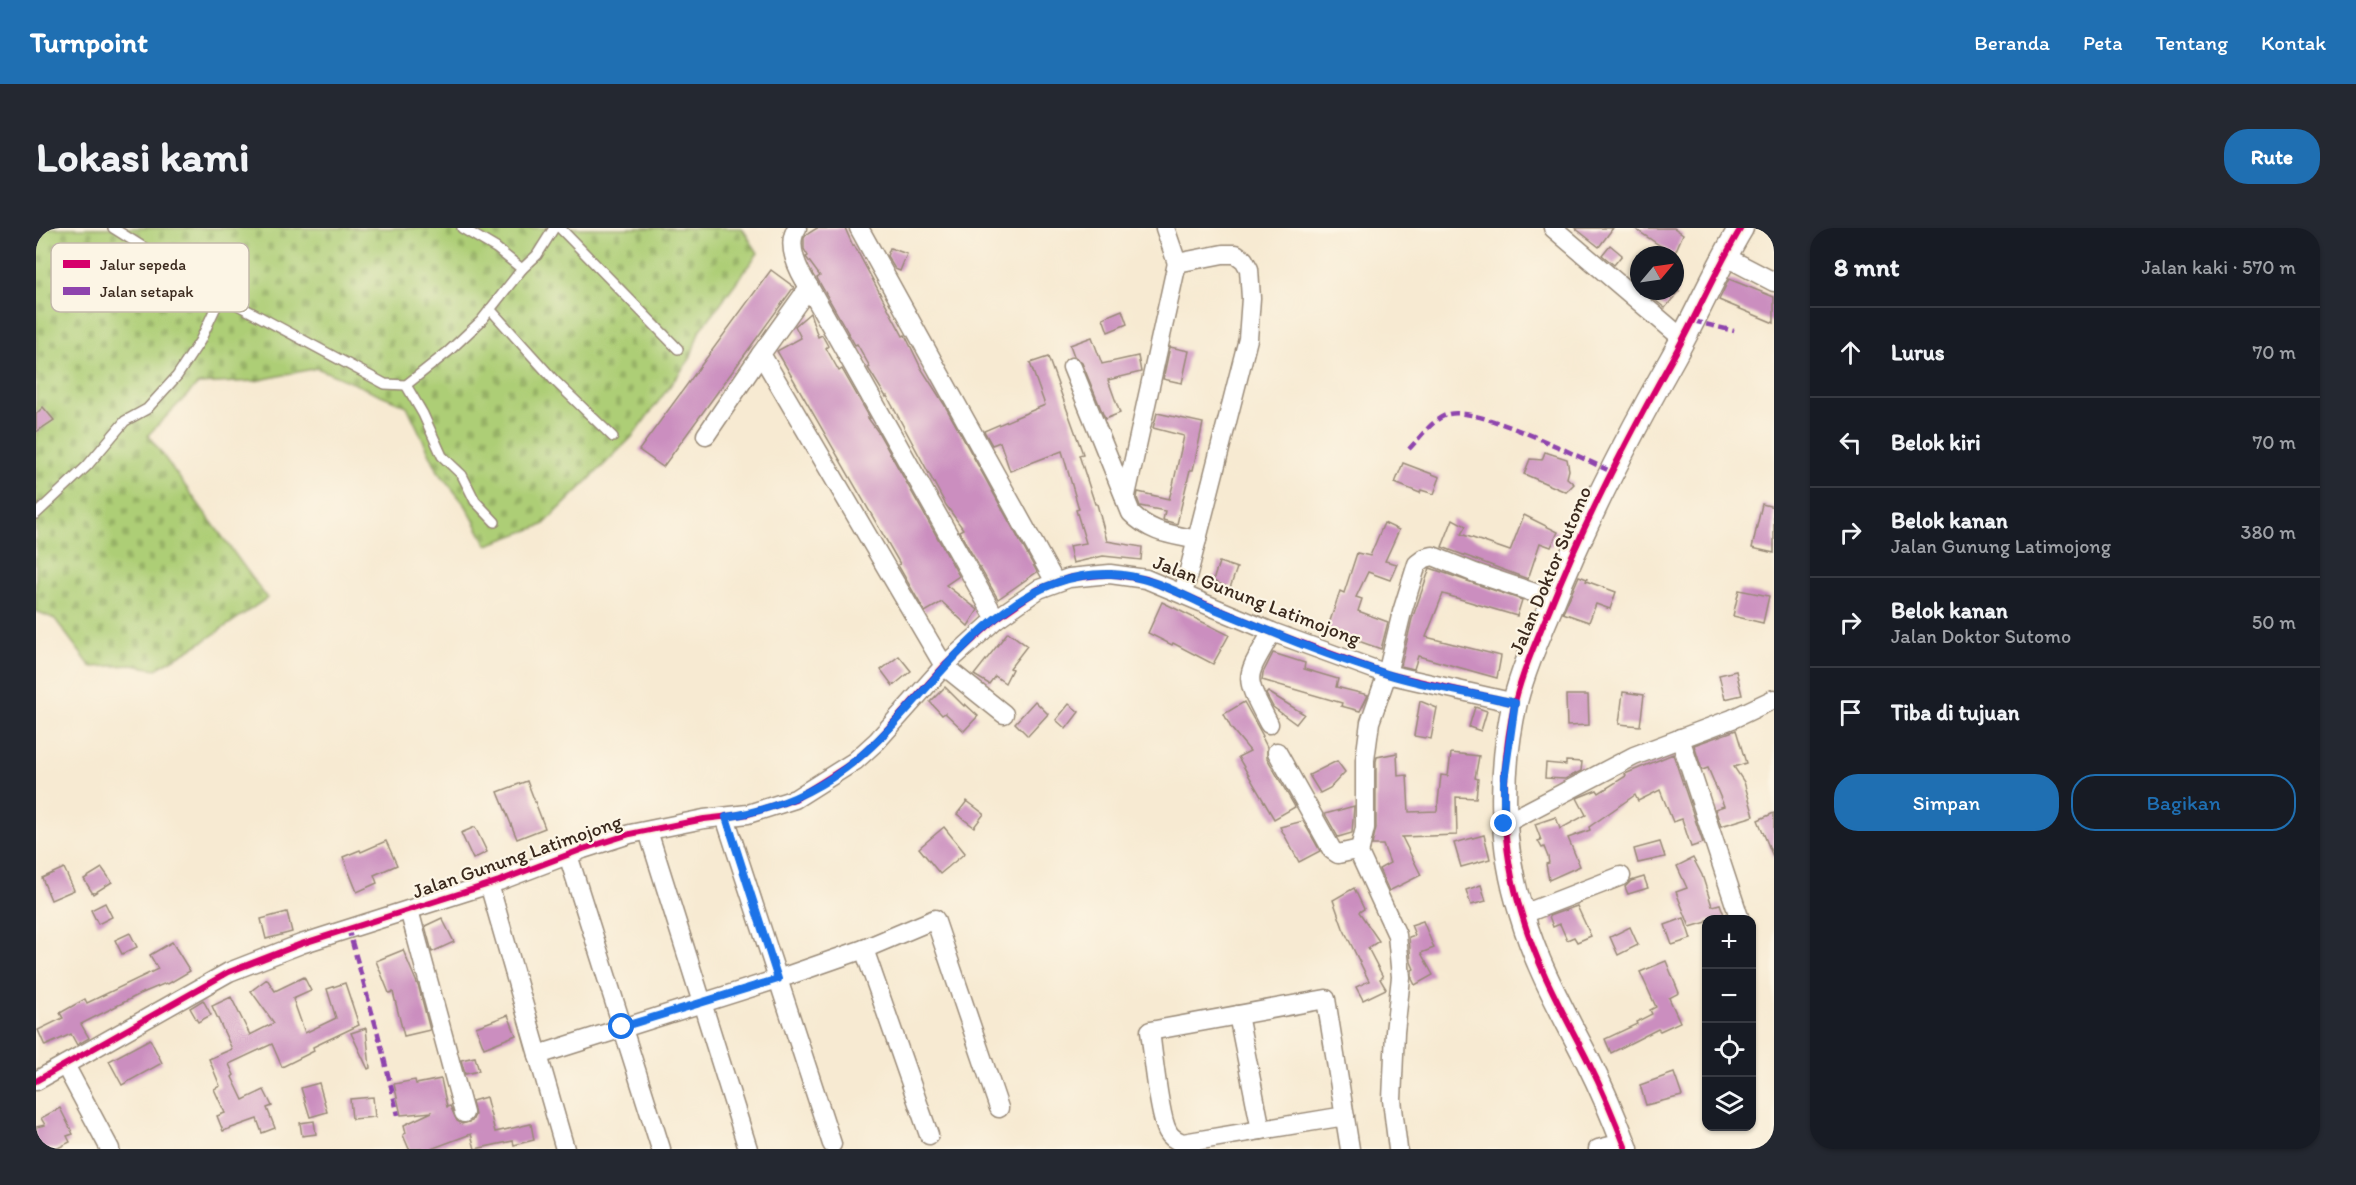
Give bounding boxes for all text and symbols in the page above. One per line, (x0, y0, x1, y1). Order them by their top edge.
text: Turnpoint (30, 25, 148, 59)
text: Beranda (1974, 30, 2050, 55)
text: Peta (2083, 30, 2123, 55)
text: Tentang (2156, 30, 2228, 55)
text: Kontak (2261, 30, 2326, 55)
button: Rute (2224, 129, 2320, 184)
text: Lokasi kami (36, 131, 250, 182)
legend (51, 243, 249, 312)
north arrow (1630, 246, 1684, 300)
text: 8 mnt (1834, 251, 1900, 283)
text: Jalur sepeda (100, 255, 186, 274)
text: Jalan kaki · 570 m (2142, 255, 2296, 279)
text: Jalan setapak (100, 282, 194, 301)
icon: ahead (1834, 336, 1867, 369)
text: Lurus (1891, 339, 1945, 366)
text: 70 m (2252, 340, 2296, 364)
icon: left (1834, 426, 1867, 459)
text: Belok kiri (1891, 429, 1981, 456)
text: 70 m (2252, 430, 2296, 454)
street label: Jalan Doktor Sutomo (1504, 482, 1596, 658)
text: Belok kanan (1891, 507, 2008, 534)
icon: right (1834, 516, 1867, 549)
text: 380 m (2241, 520, 2296, 544)
text: Jalan Gunung Latimojong (1891, 534, 2111, 558)
street label: Jalan Gunung Latimojong (1150, 549, 1365, 651)
text: Belok kanan (1891, 597, 2008, 624)
icon: right (1834, 606, 1867, 639)
text: 50 m (2252, 610, 2296, 634)
text: Jalan Doktor Sutomo (1891, 624, 2071, 648)
icon: arrive (1834, 696, 1867, 729)
text: Tiba di tujuan (1891, 699, 2020, 726)
button: Simpan (1834, 774, 2059, 831)
button: Bagikan (2071, 774, 2296, 831)
street label: Jalan Gunung Latimojong (409, 809, 626, 903)
route end (1490, 810, 1516, 836)
map controls (1702, 915, 1756, 1131)
button: + (1702, 915, 1756, 969)
button: − (1702, 969, 1756, 1023)
route start (608, 1013, 634, 1039)
button: locate (1702, 1023, 1756, 1077)
button: layers (1702, 1077, 1756, 1131)

